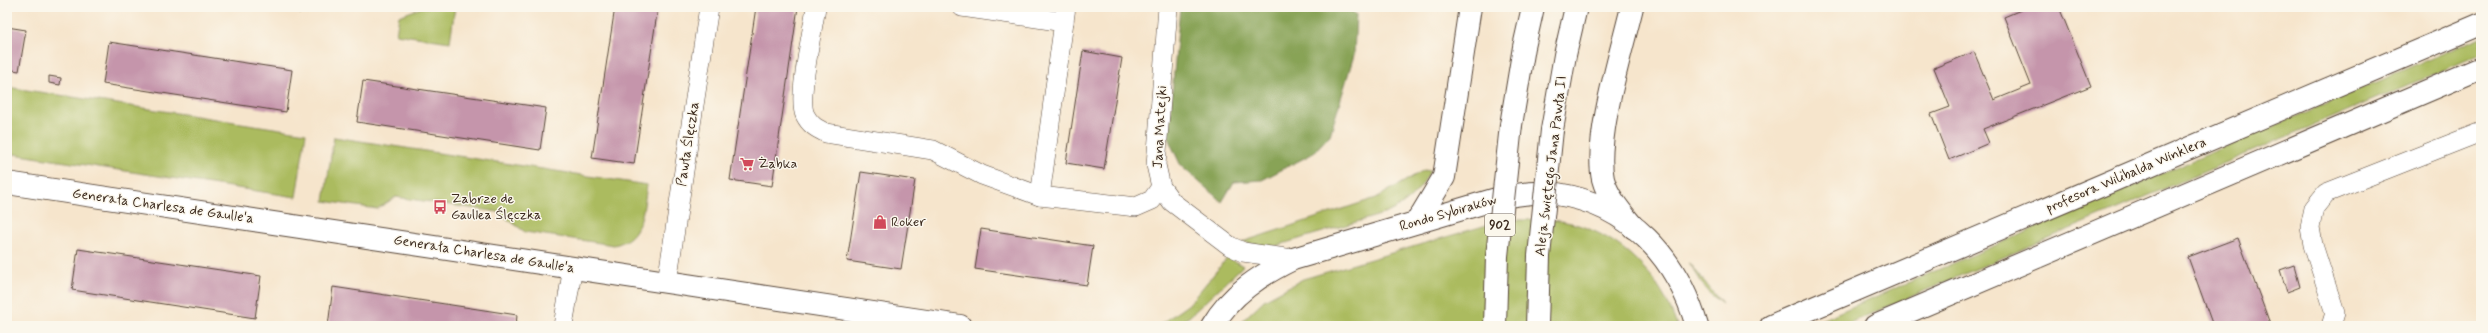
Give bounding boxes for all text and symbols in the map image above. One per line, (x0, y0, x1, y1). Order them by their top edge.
street label: Aleja świętego Jana Pawła II (1531, 75, 1573, 258)
street label: Jana Matejki (1149, 85, 1171, 169)
street label: Pawła Ślęczka (672, 100, 704, 188)
street label: profesora Wilibalda Winklera (2043, 133, 2209, 217)
place label: Żabka (758, 155, 798, 173)
supermarket icon: Żabka (739, 156, 755, 172)
street label: Generała Charlesa de Gaulle'a (71, 184, 255, 228)
place label: Zabrze de Gaullea Ślęczka (451, 190, 541, 224)
street label: Rondo Sybiraków (1397, 190, 1499, 235)
bus stop icon: Zabrze de Gaullea Ślęczka (432, 199, 448, 215)
place label: Roker (891, 213, 926, 231)
shop icon: Roker (872, 214, 888, 230)
road number: 902 (1485, 214, 1515, 236)
street label: Generała Charlesa de Gaulle'a (392, 231, 576, 277)

